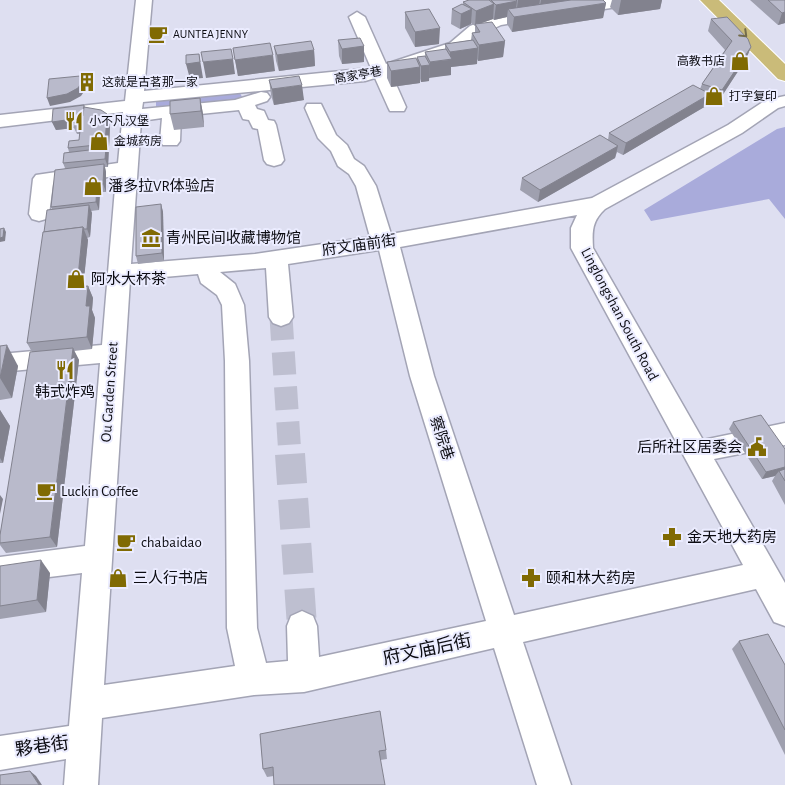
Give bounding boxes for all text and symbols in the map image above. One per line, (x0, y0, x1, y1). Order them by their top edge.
cafe icon: AUNTEA JENNY (147, 23, 169, 45)
place label: AUNTEA JENNY (173, 28, 249, 40)
one-way arrow (738, 28, 747, 37)
shop icon: 高教书店 (729, 50, 751, 72)
place label: 高教书店 (677, 54, 725, 67)
street label: 高家亭巷 (333, 64, 383, 85)
building icon: 这就是古茗那一家 (76, 71, 98, 93)
place label: 这就是古茗那一家 (102, 75, 198, 88)
shop icon: 打字复印 (703, 85, 725, 107)
place label: 打字复印 (729, 89, 777, 102)
restaurant icon: 小不凡汉堡 (63, 110, 85, 132)
place label: 小不凡汉堡 (89, 114, 149, 127)
shop icon: 金城药房 (88, 130, 110, 152)
place label: 金城药房 (114, 134, 162, 147)
shop icon: 潘多拉VR体验店 (82, 175, 104, 197)
place label: 潘多拉VR体验店 (108, 177, 215, 194)
museum icon: 青州民间收藏博物馆 (140, 227, 162, 249)
place label: 青州民间收藏博物馆 (166, 229, 301, 246)
street label: 府文庙前街 (321, 232, 397, 258)
street label: Linglongshan South Road (578, 245, 661, 383)
shop icon: 阿水大杯茶 (65, 268, 87, 290)
place label: 阿水大杯茶 (91, 271, 166, 287)
street label: Ou Garden Street (99, 341, 120, 443)
restaurant icon: 韩式炸鸡 (54, 359, 76, 381)
place label: 韩式炸鸡 (35, 383, 95, 400)
street label: 察院巷 (427, 414, 457, 462)
public building icon: 后所社区居委会 (746, 436, 768, 458)
place label: 后所社区居委会 (637, 439, 742, 455)
cafe icon: Luckin Coffee (35, 480, 57, 502)
place label: Luckin Coffee (61, 484, 139, 499)
pharmacy icon: 金天地大药房 (661, 526, 683, 548)
place label: 金天地大药房 (687, 529, 777, 545)
cafe icon: chabaidao (115, 531, 137, 553)
place label: chabaidao (141, 535, 202, 550)
shop icon: 三人行书店 (107, 567, 129, 589)
pharmacy icon: 颐和林大药房 (520, 567, 542, 589)
place label: 三人行书店 (133, 570, 208, 586)
place label: 颐和林大药房 (546, 570, 636, 586)
street label: 府文庙后街 (381, 630, 473, 668)
street label: 夥巷街 (14, 732, 70, 760)

